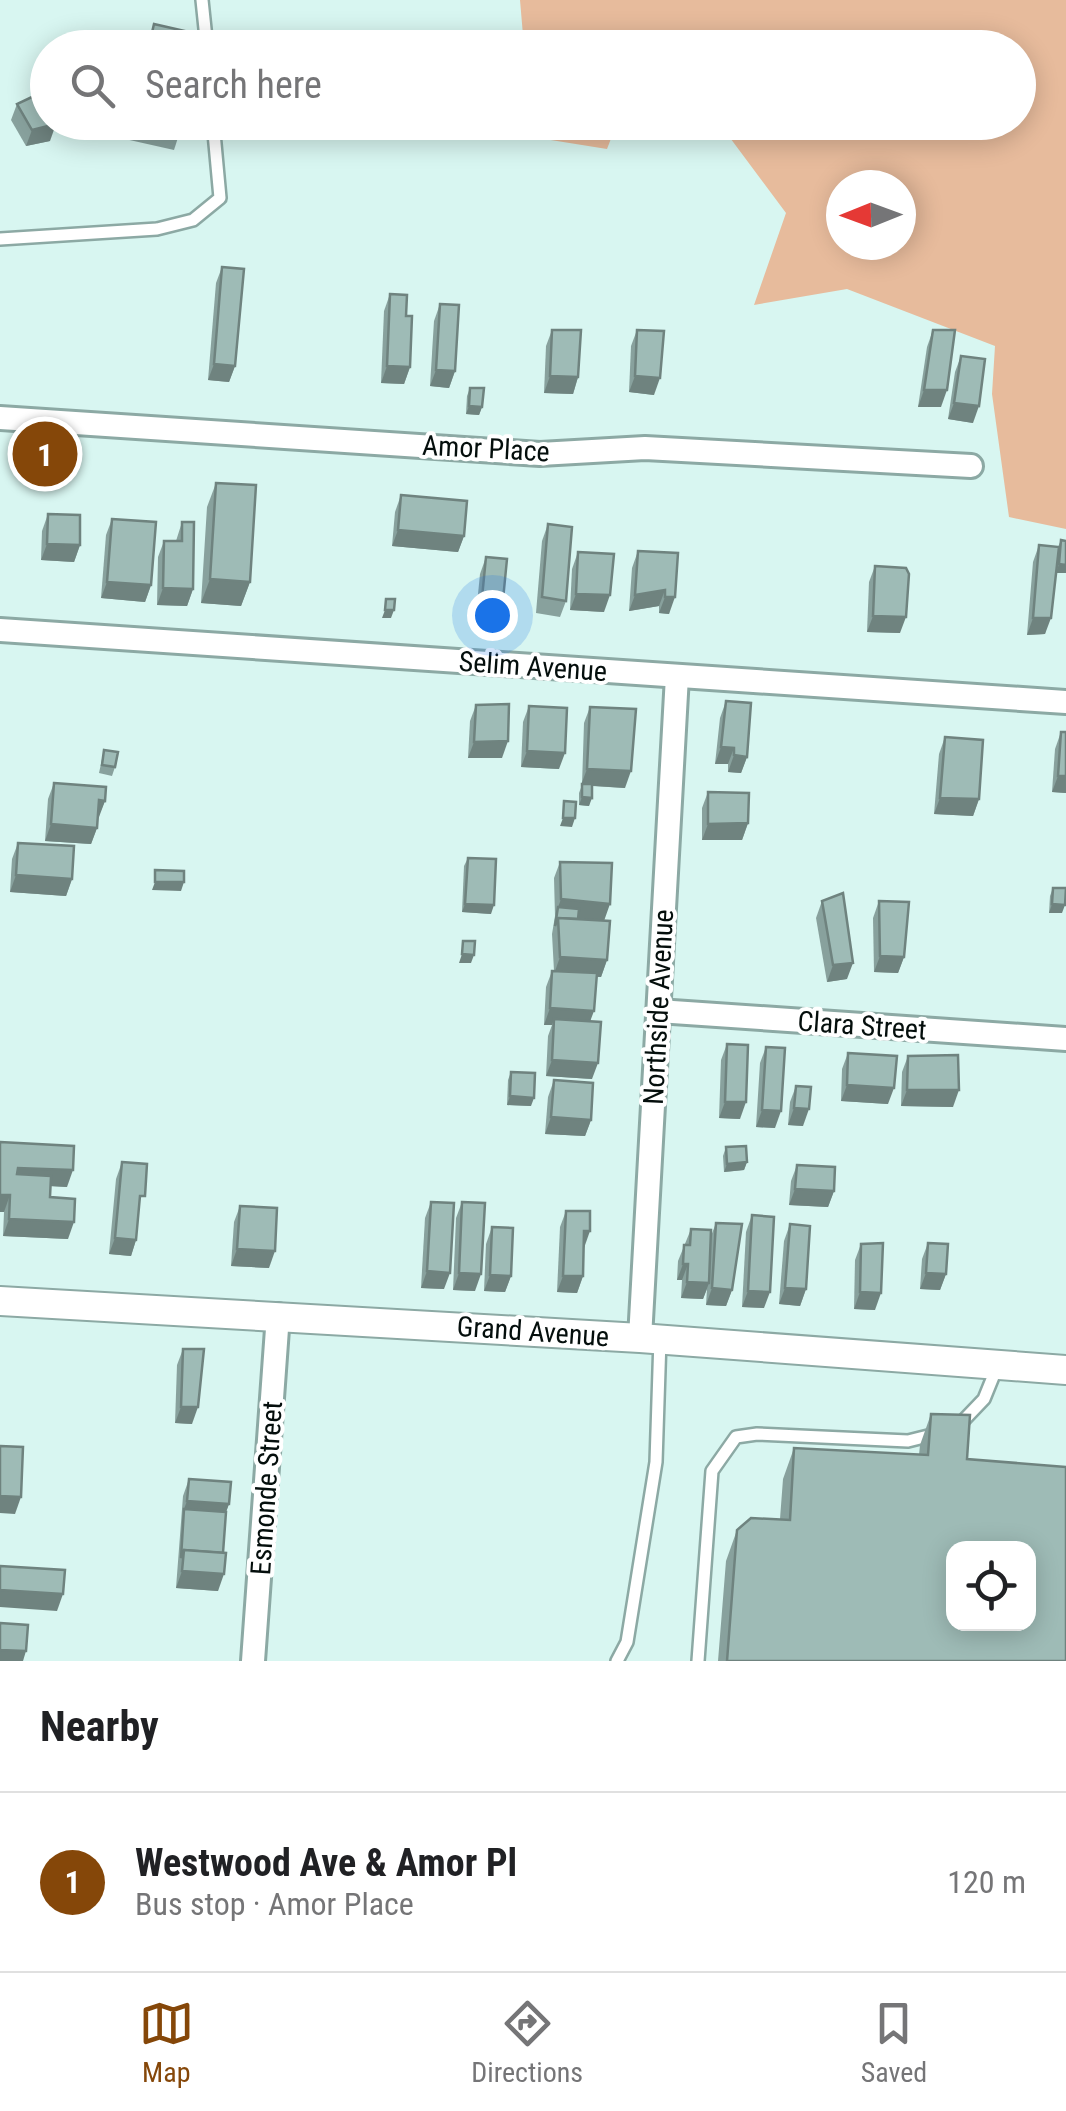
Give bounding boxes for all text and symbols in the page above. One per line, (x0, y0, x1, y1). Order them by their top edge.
search box (30, 30, 1036, 140)
icon: search (65, 58, 120, 113)
text: Search here (145, 63, 322, 107)
north arrow (826, 170, 916, 260)
pin: 1 (12, 416, 78, 492)
street label: Amor Place (421, 429, 551, 468)
your location (467, 590, 518, 641)
street label: Selim Avenue (458, 645, 608, 688)
street label: Northside Avenue (637, 908, 680, 1106)
street label: Clara Street (796, 1005, 928, 1046)
street label: Grand Avenue (456, 1310, 610, 1353)
street label: Esmonde Street (244, 1400, 289, 1576)
map controls (946, 1541, 1036, 1631)
button: locate (946, 1541, 1036, 1631)
text: Nearby (40, 1702, 159, 1751)
text: Westwood Ave & Amor Pl (135, 1841, 517, 1885)
text: 1 (64, 1863, 81, 1901)
text: 120 m (947, 1863, 1026, 1901)
text: Bus stop · Amor Place (135, 1885, 414, 1923)
tab: Map (139, 1996, 194, 2089)
tab: Directions (471, 1996, 583, 2089)
tab: Saved (861, 1996, 927, 2089)

